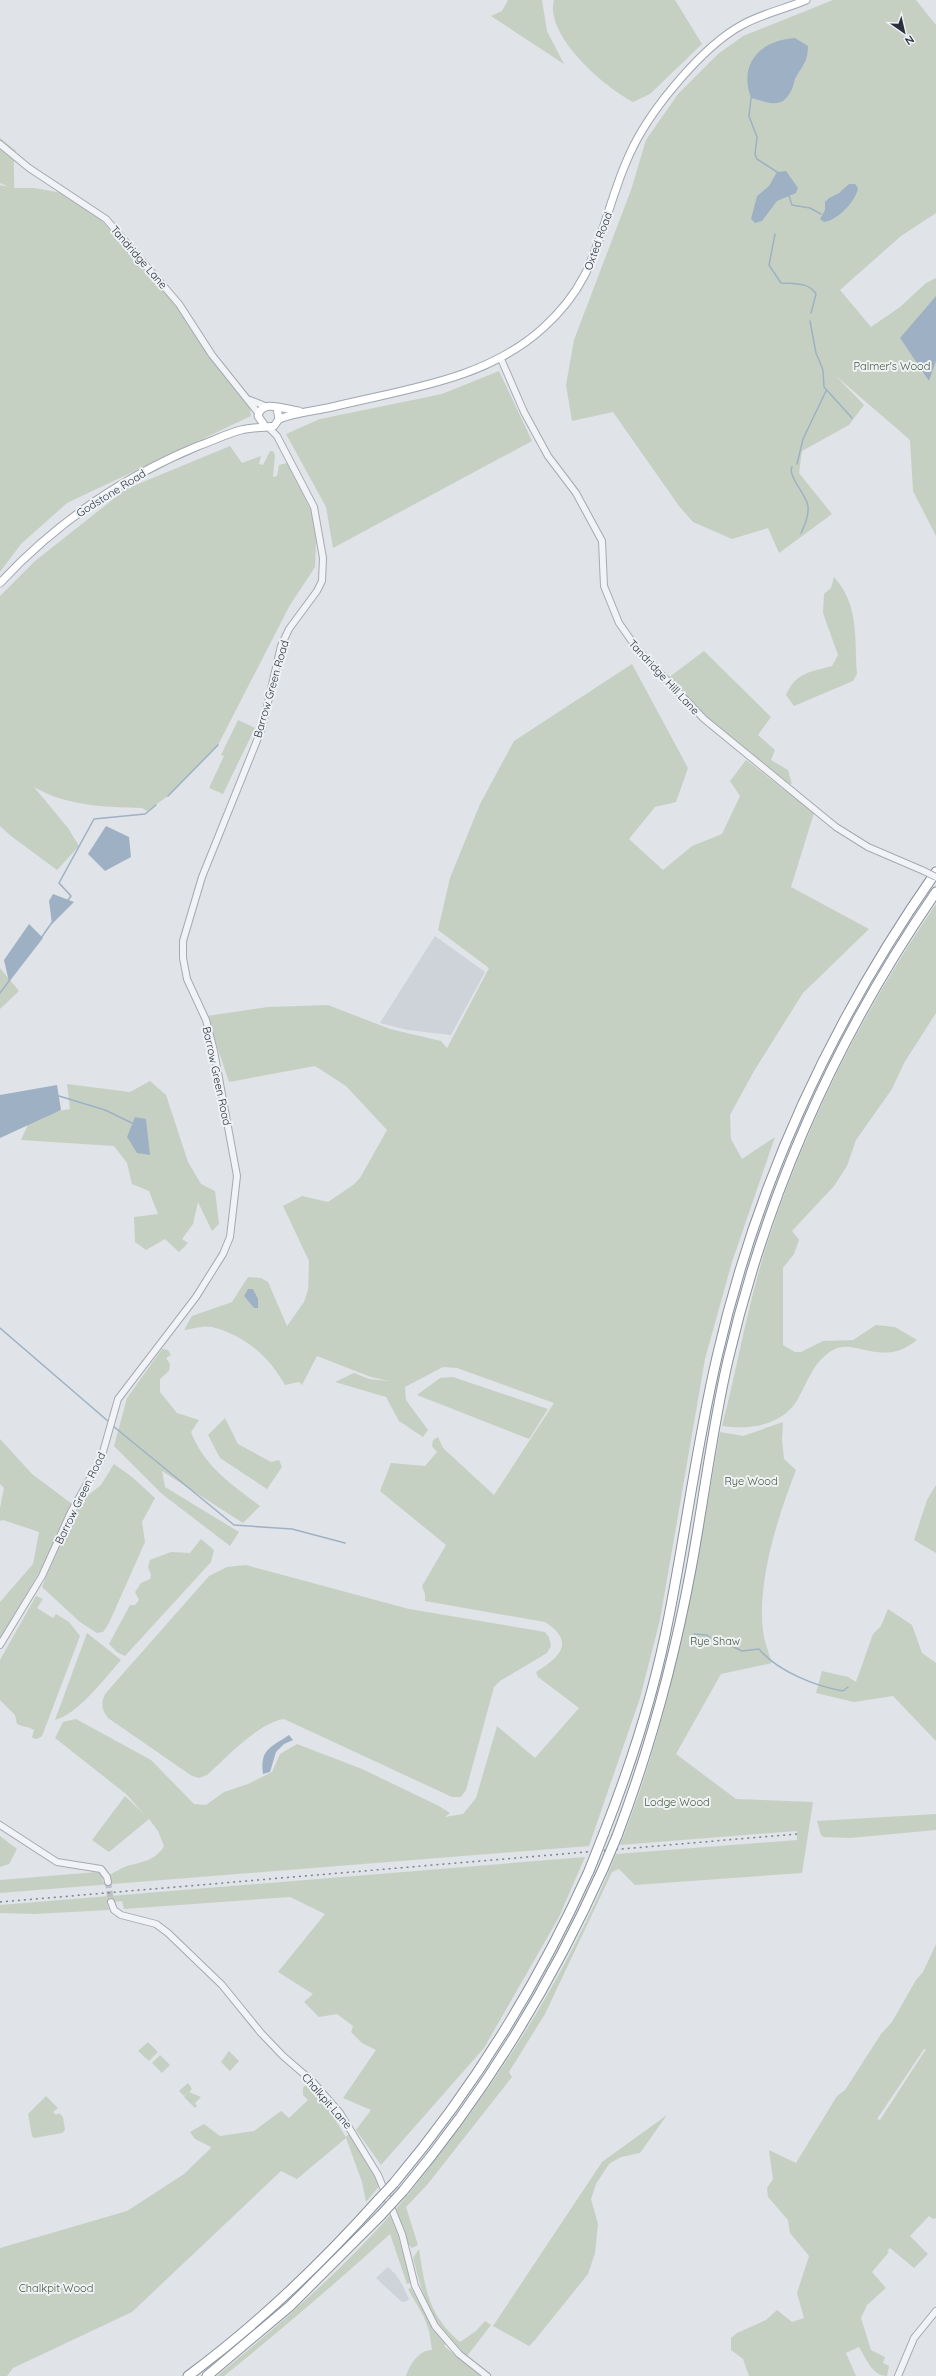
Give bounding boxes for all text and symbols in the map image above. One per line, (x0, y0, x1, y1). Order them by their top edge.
north arrow (884, 12, 924, 52)
text: N (902, 32, 917, 48)
street label: Oxted Road (581, 210, 615, 272)
street label: Tandridge Lane (108, 222, 170, 292)
park label: Palmer's Wood (854, 359, 930, 373)
street label: Godstone Road (74, 466, 148, 520)
street label: Tandridge Hill Lane (626, 636, 702, 718)
street label: Barrow Green Road (250, 639, 292, 739)
street label: Barrow Green Road (200, 1025, 234, 1127)
street label: Barrow Green Road (52, 1450, 108, 1546)
park label: Rye Wood (724, 1474, 778, 1488)
park label: Rye Shaw (690, 1634, 740, 1648)
park label: Lodge Wood (644, 1795, 710, 1809)
street label: Chalkpit Lane (299, 2070, 355, 2132)
park label: Chalkpit Wood (19, 2281, 93, 2295)

